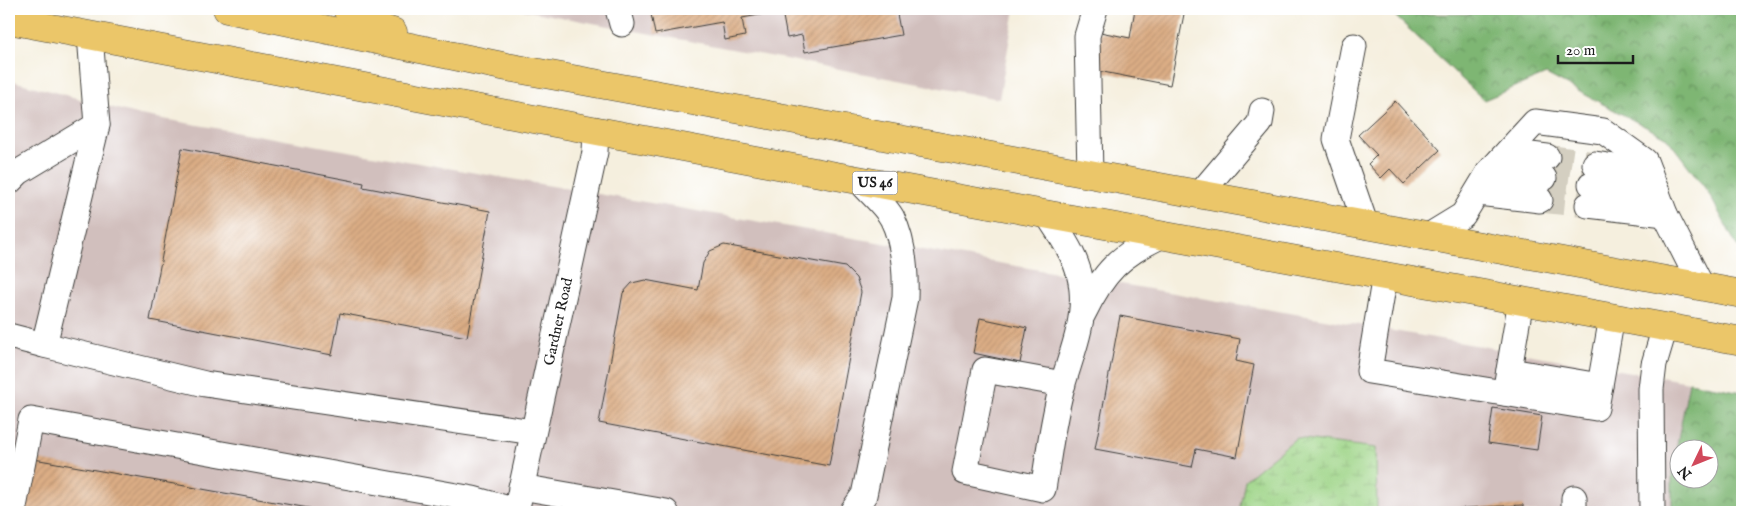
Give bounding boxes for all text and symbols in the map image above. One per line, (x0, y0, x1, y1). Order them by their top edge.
scale bar (1558, 32, 1634, 64)
text: 20 m (1566, 41, 1596, 60)
road number: US 46 (852, 172, 898, 194)
street label: Gardner Road (539, 275, 577, 367)
north arrow (1668, 438, 1718, 488)
text: N (1675, 462, 1697, 483)

